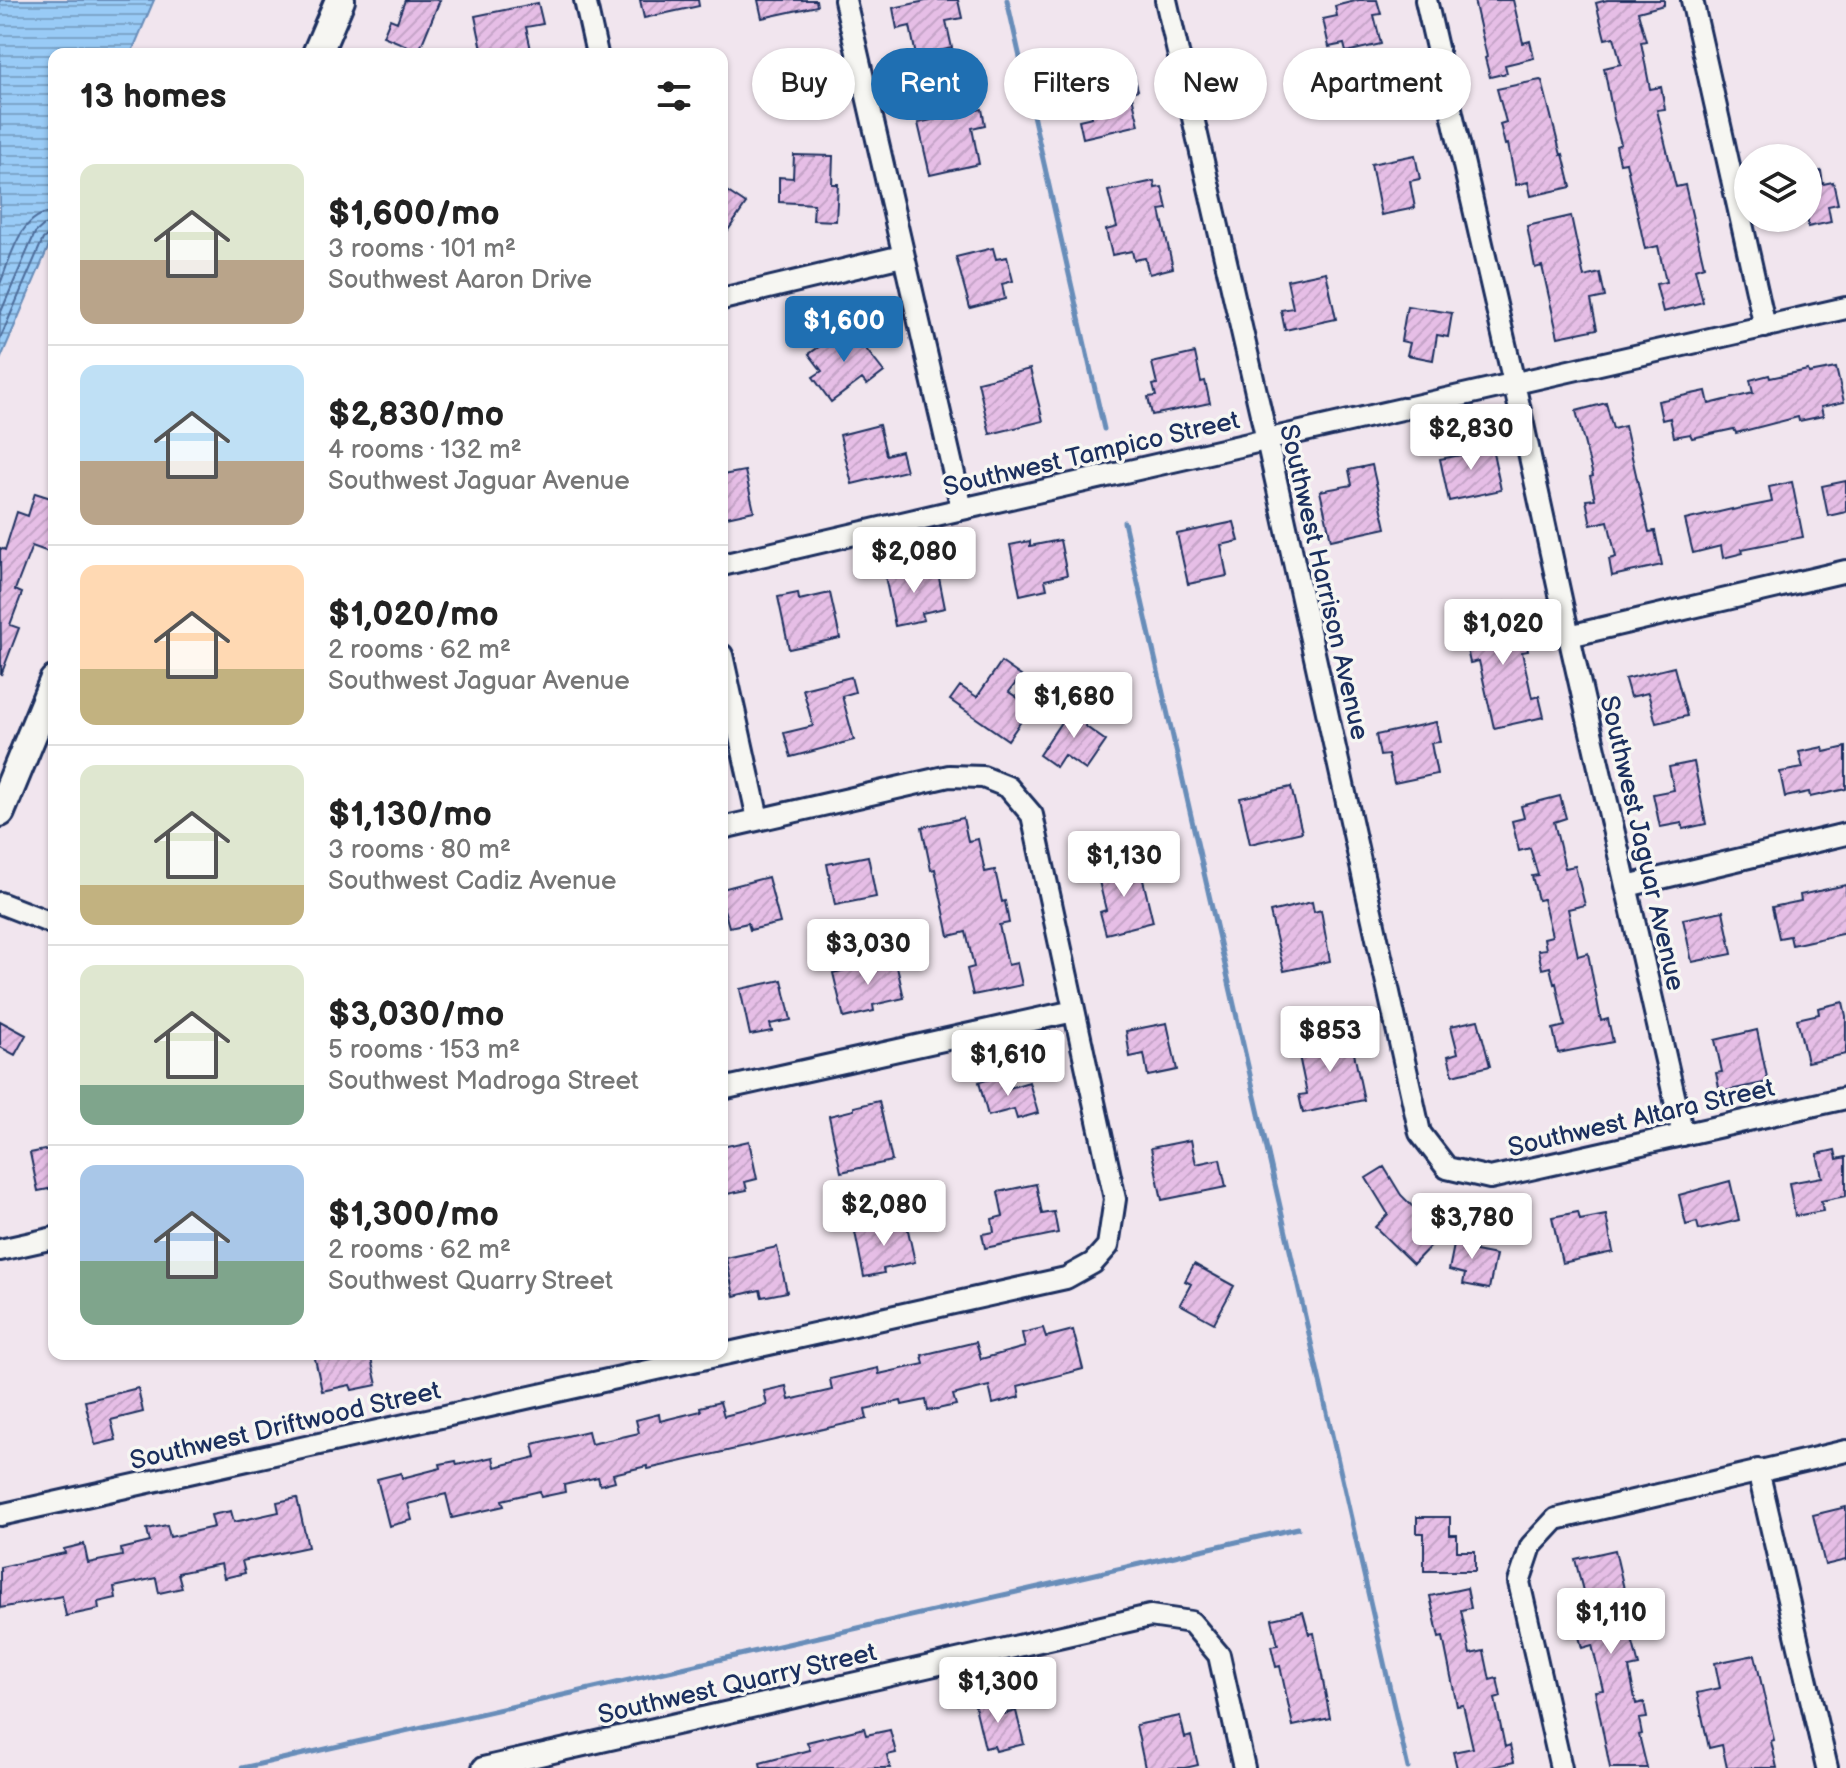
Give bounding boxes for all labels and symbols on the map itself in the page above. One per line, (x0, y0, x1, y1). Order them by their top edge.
pin: $1,600 (779, 296, 909, 364)
pin: $2,830 (1406, 404, 1536, 472)
street label: Southwest Tampico Street (940, 405, 1243, 504)
street label: Southwest Harrison Avenue (1272, 422, 1375, 743)
pin: $2,080 (849, 527, 979, 595)
pin: $1,020 (1438, 599, 1568, 667)
pin: $1,680 (1009, 672, 1139, 740)
street label: Southwest Jaguar Avenue (1593, 693, 1691, 994)
pin: $1,130 (1059, 831, 1189, 899)
pin: $3,030 (803, 919, 933, 987)
pin: $853 (1283, 1006, 1377, 1074)
pin: $1,610 (943, 1030, 1073, 1098)
street label: Southwest Altara Street (1505, 1073, 1778, 1164)
pin: $2,080 (819, 1180, 949, 1248)
pin: $3,780 (1407, 1193, 1537, 1261)
street label: Southwest Driftwood Street (127, 1376, 443, 1477)
pin: $1,110 (1546, 1588, 1676, 1656)
street label: Southwest Quarry Street (595, 1637, 880, 1732)
pin: $1,300 (933, 1657, 1063, 1725)

